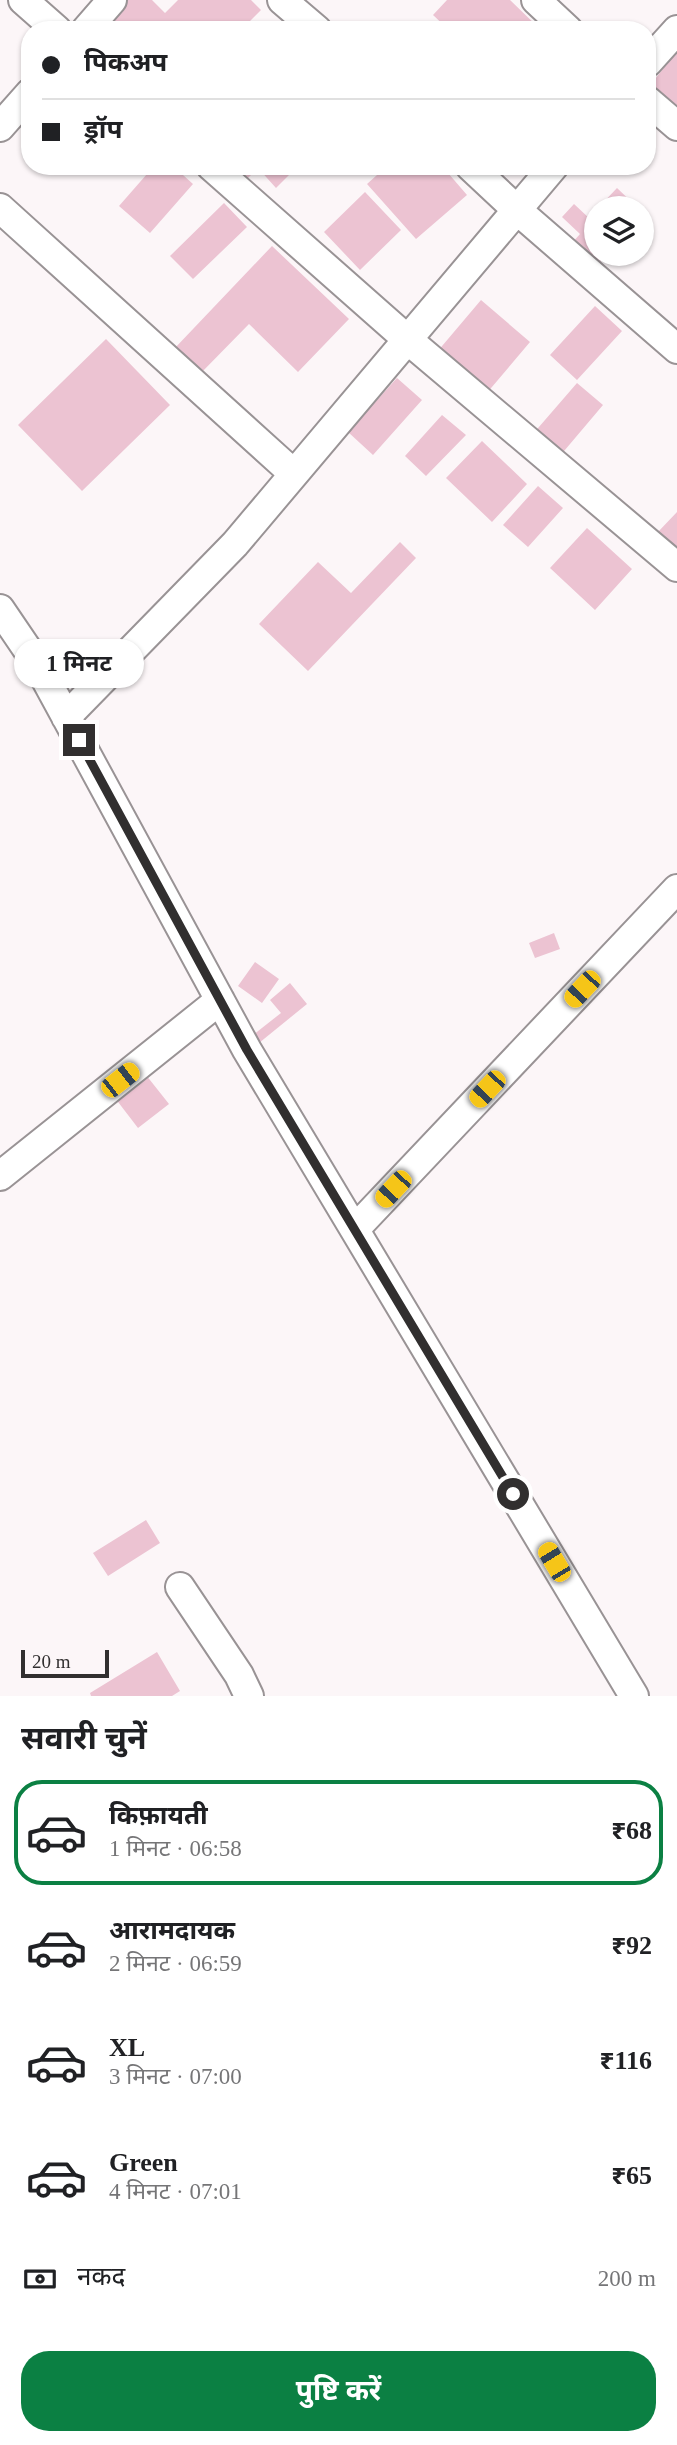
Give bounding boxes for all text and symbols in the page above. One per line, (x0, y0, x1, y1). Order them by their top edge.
text: पिकअप (84, 48, 167, 77)
text: ड्रॉप (84, 115, 122, 144)
map controls (584, 196, 654, 266)
button: layers (584, 196, 654, 266)
callout: 1 मिनट (14, 638, 144, 688)
text: 1 मिनट (46, 651, 112, 676)
route end (63, 724, 95, 756)
car (560, 966, 605, 1012)
car (97, 1059, 144, 1101)
car (465, 1066, 510, 1112)
car (371, 1166, 416, 1212)
route start (497, 1478, 529, 1510)
car (535, 1539, 574, 1585)
scale bar (21, 1647, 108, 1679)
text: 20 m (32, 1651, 71, 1672)
text: सवारी चुनें (21, 1720, 147, 1756)
icon: car (25, 1801, 88, 1864)
text: किफ़ायती (109, 1801, 208, 1830)
text: ₹68 (611, 1816, 652, 1845)
text: 1 मिनट · 06:58 (109, 1836, 242, 1861)
icon: car (25, 1916, 88, 1979)
text: आरामदायक (109, 1916, 235, 1945)
text: ₹92 (611, 1931, 652, 1960)
text: 2 मिनट · 06:59 (109, 1951, 242, 1976)
icon: car (25, 2031, 88, 2094)
text: XL (109, 2033, 145, 2062)
text: ₹116 (600, 2046, 652, 2075)
text: 3 मिनट · 07:00 (109, 2064, 242, 2089)
icon: car (25, 2146, 88, 2209)
text: Green (109, 2148, 178, 2177)
text: ₹65 (611, 2161, 652, 2190)
text: 4 मिनट · 07:01 (109, 2179, 242, 2204)
icon: cash (21, 2260, 59, 2298)
text: नकद (77, 2262, 125, 2291)
text: 200 m (598, 2266, 656, 2291)
button: पुष्टि करें (21, 2351, 656, 2431)

